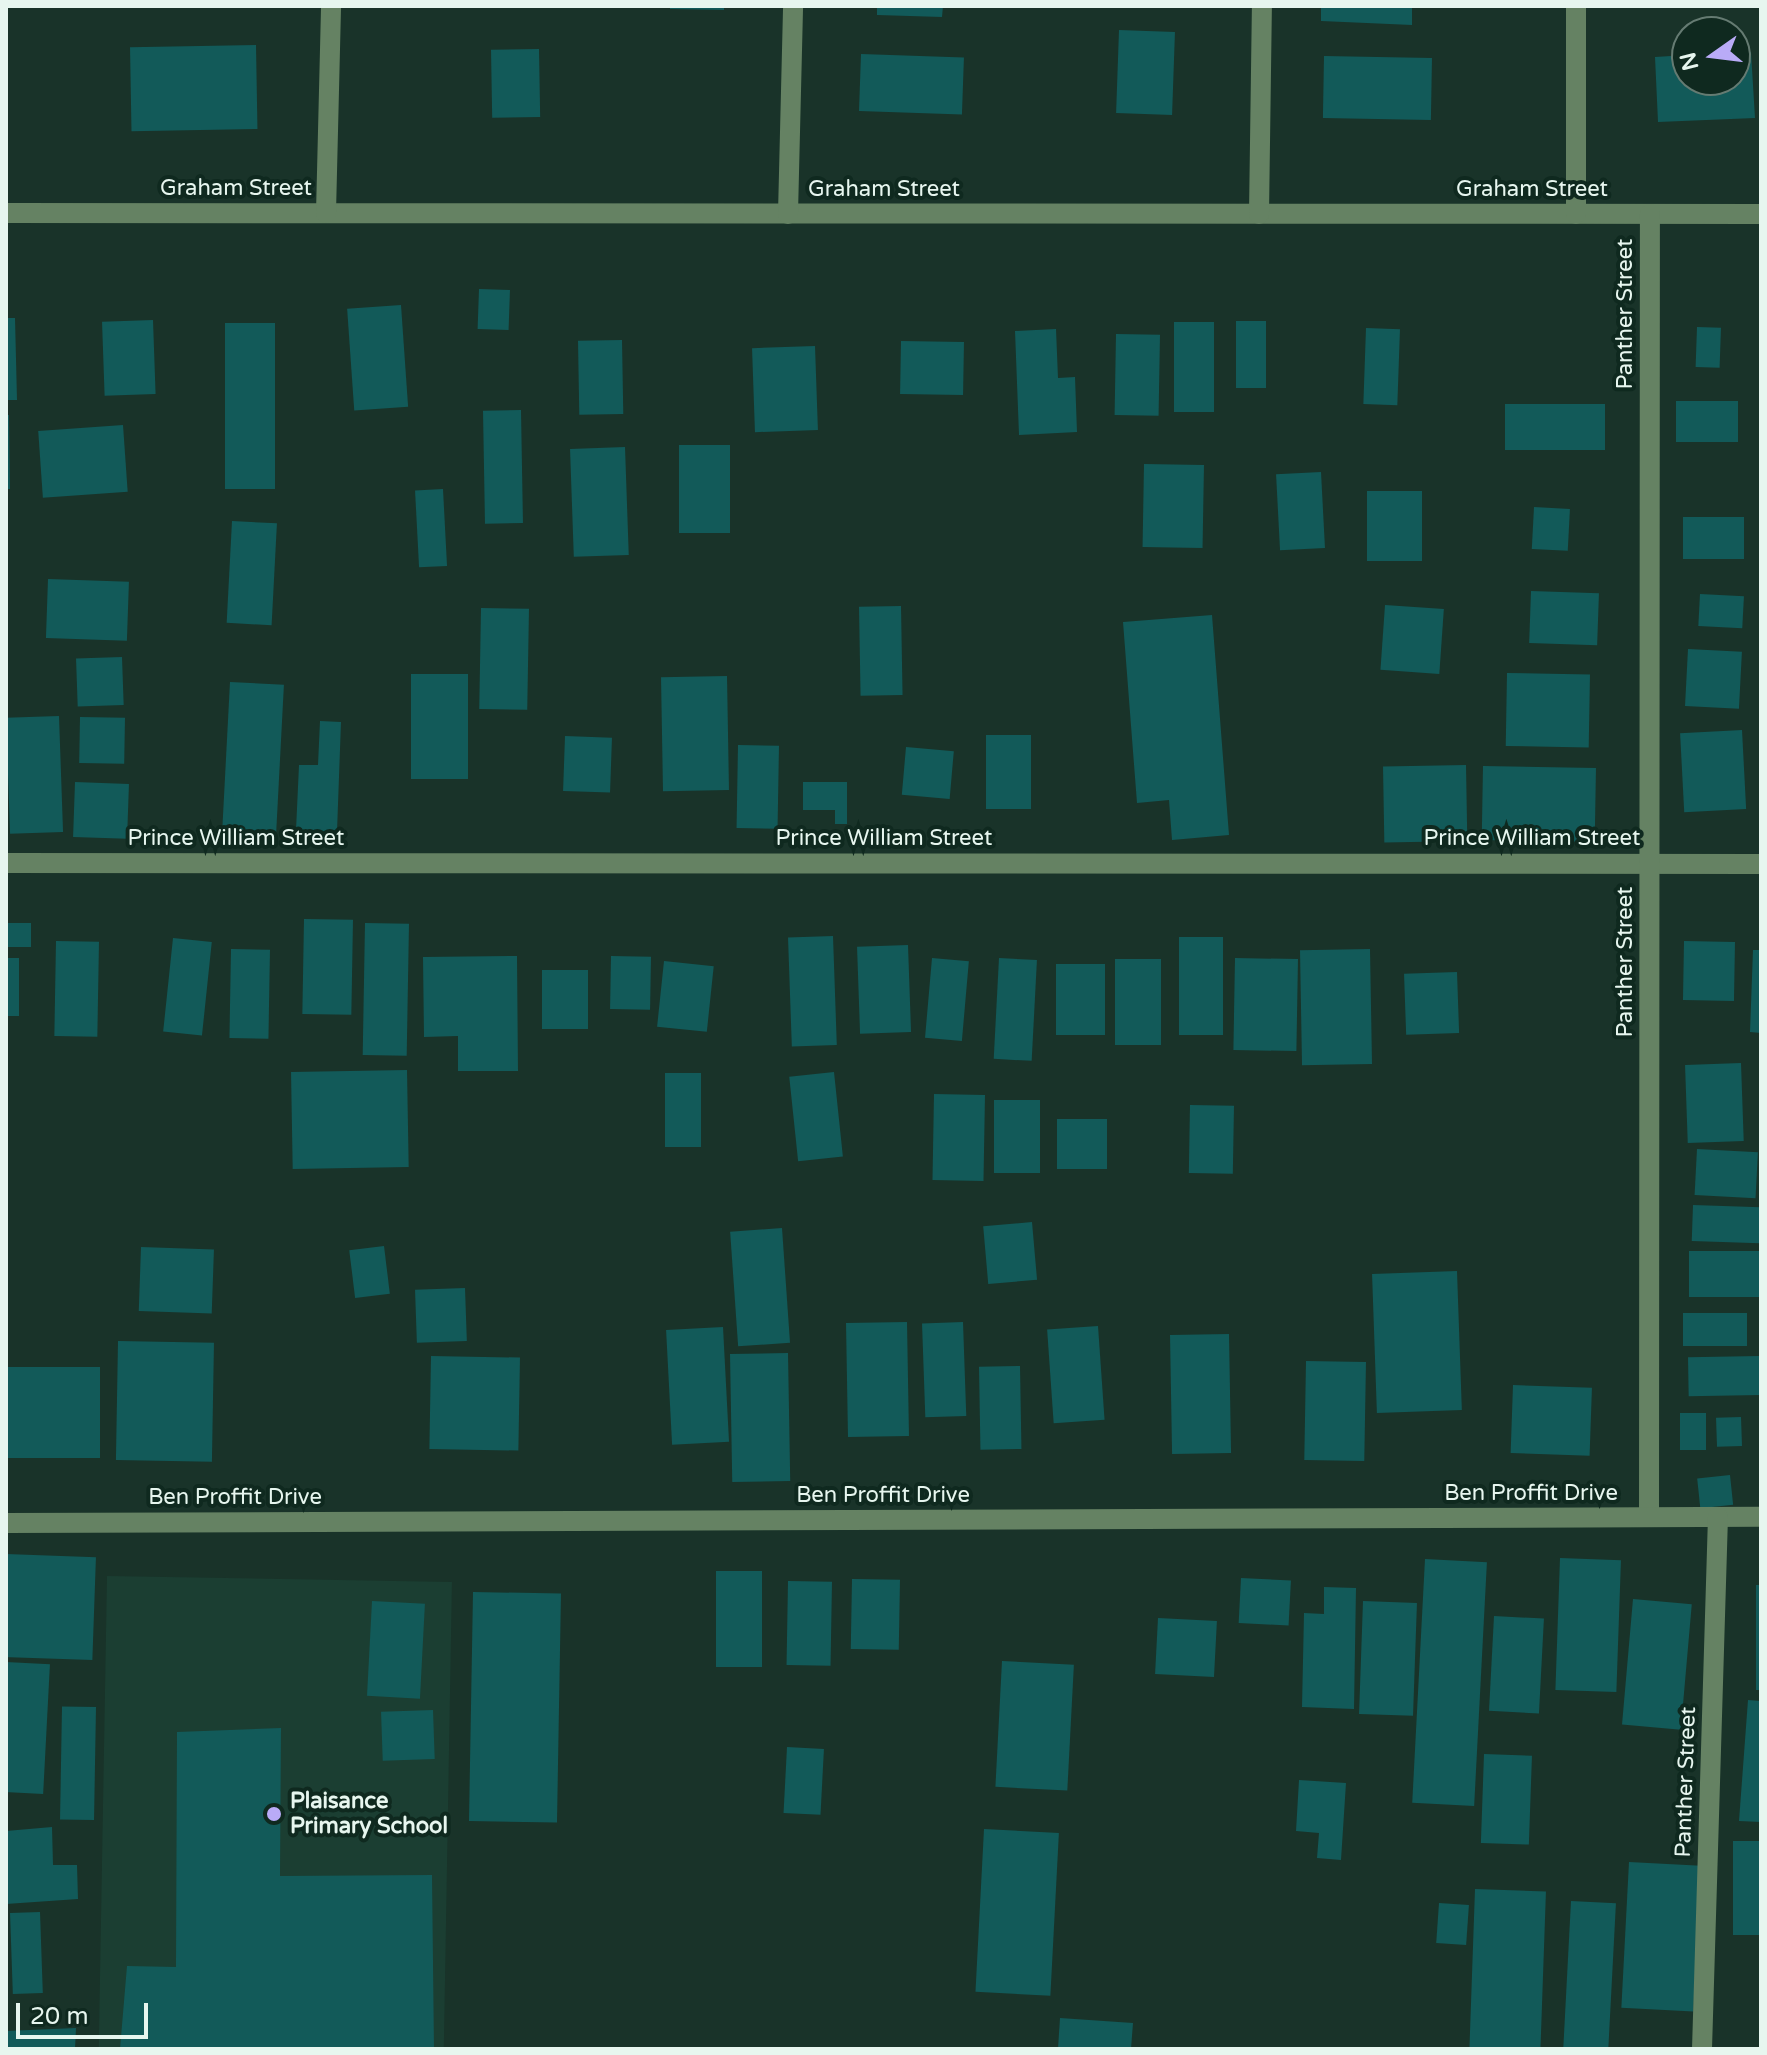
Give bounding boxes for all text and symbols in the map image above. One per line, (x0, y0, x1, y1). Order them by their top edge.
north arrow (1671, 16, 1751, 96)
text: N (1675, 50, 1704, 73)
street label: Graham Street (160, 176, 312, 202)
street label: Graham Street (808, 177, 960, 203)
street label: Graham Street (1456, 177, 1608, 203)
street label: Panther Street (1613, 239, 1639, 389)
street label: Prince William Street (128, 826, 344, 852)
street label: Prince William Street (776, 826, 992, 852)
street label: Prince William Street (1424, 826, 1640, 852)
street label: Panther Street (1613, 887, 1639, 1037)
street label: Ben Proffit Drive (1444, 1481, 1618, 1507)
street label: Ben Proffit Drive (796, 1483, 970, 1509)
street label: Ben Proffit Drive (148, 1485, 322, 1511)
street label: Panther Street (1670, 1706, 1702, 1858)
place label: Plaisance Primary School (290, 1788, 448, 1840)
marker: Plaisance Primary School (265, 1805, 283, 1823)
scale bar (20, 1987, 152, 2037)
text: 20 m (30, 2002, 88, 2031)

